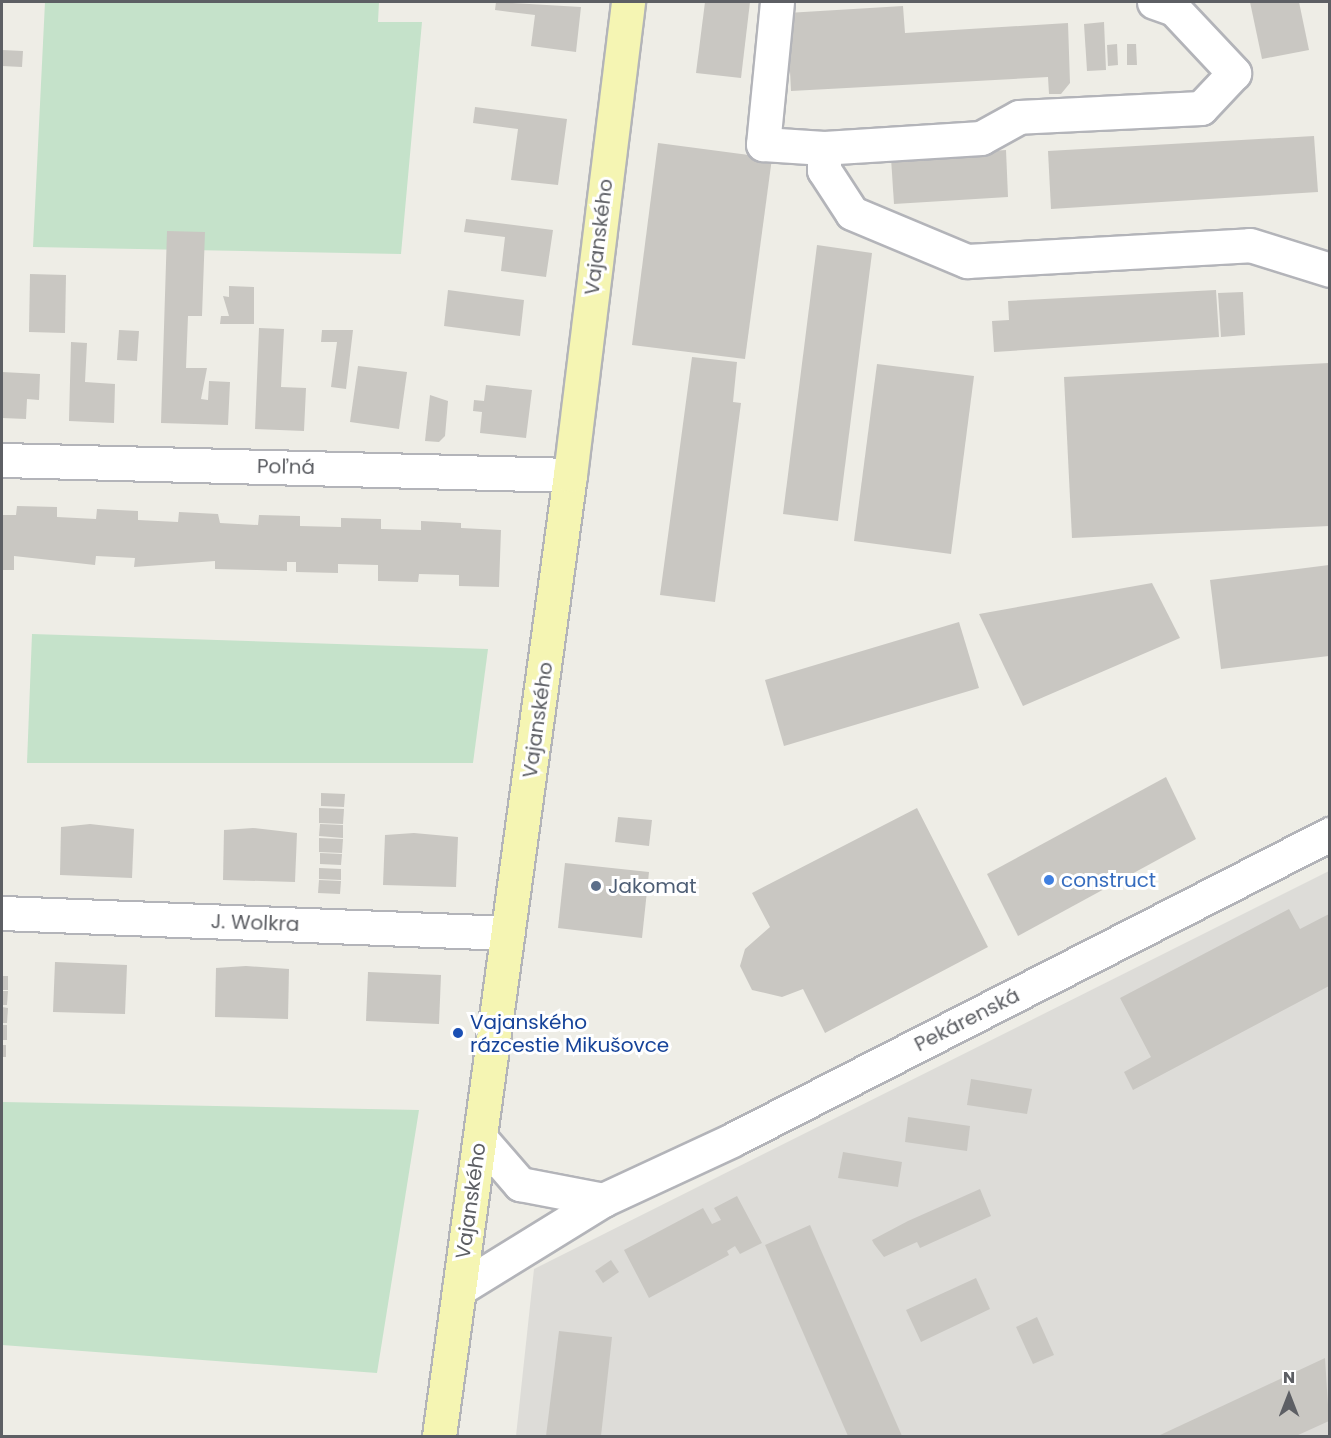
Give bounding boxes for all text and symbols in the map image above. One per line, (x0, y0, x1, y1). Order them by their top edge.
street label: Vajanského (580, 177, 618, 297)
street label: Poľná (257, 454, 315, 480)
street label: Vajanského (518, 660, 558, 780)
place label: construct (1061, 868, 1156, 892)
marker: construct (1042, 873, 1056, 887)
place label: Jakomat (608, 874, 697, 898)
marker: Jakomat (589, 879, 603, 893)
street label: J. Wolkra (210, 909, 300, 937)
street label: Pekárenská (910, 983, 1024, 1057)
place label: Vajanského rázcestie Mikušovce (470, 1010, 669, 1057)
marker: Vajanského rázcestie Mikušovce (451, 1026, 465, 1040)
street label: Vajanského (451, 1141, 491, 1261)
north arrow (1259, 1366, 1319, 1426)
text: N (1283, 1366, 1295, 1389)

